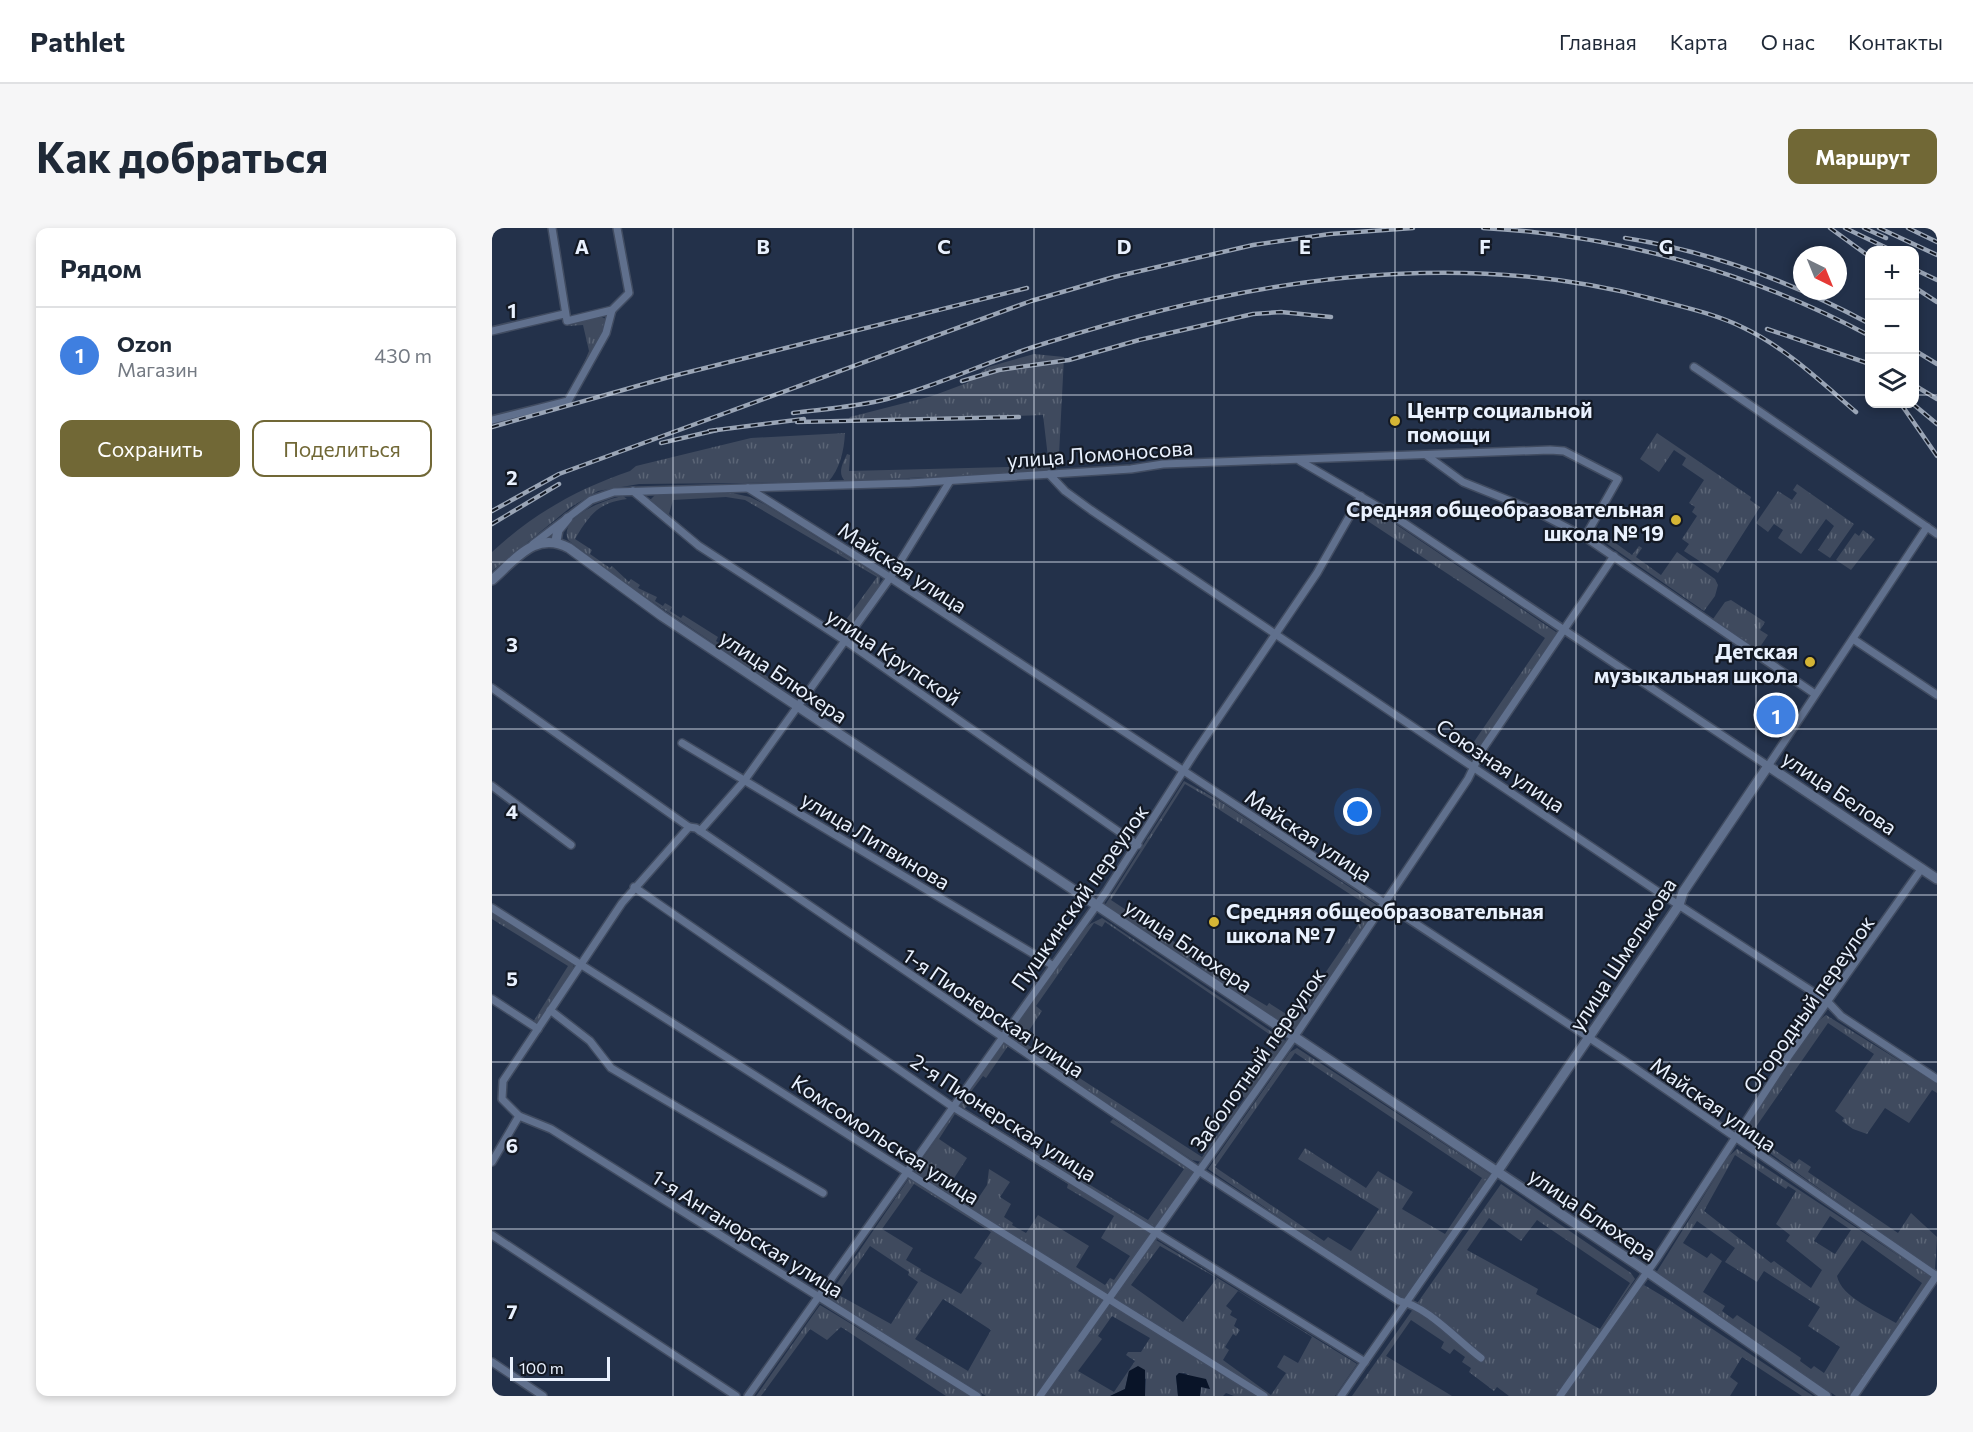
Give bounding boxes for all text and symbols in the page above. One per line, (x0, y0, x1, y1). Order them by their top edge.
text: Pathlet (30, 24, 125, 58)
text: Главная (1559, 29, 1637, 54)
text: Карта (1670, 29, 1728, 54)
text: О нас (1761, 29, 1815, 54)
text: Контакты (1848, 29, 1943, 54)
button: Маршрут (1788, 129, 1937, 184)
text: Как добраться (36, 130, 328, 182)
text: A (575, 234, 589, 258)
text: B (756, 234, 770, 258)
text: C (937, 234, 951, 258)
text: D (1117, 234, 1131, 258)
text: E (1299, 234, 1311, 258)
text: F (1479, 234, 1491, 258)
text: G (1659, 234, 1673, 258)
north arrow (1793, 246, 1847, 300)
map controls (1865, 246, 1919, 408)
button: + (1865, 246, 1919, 300)
text: Рядом (60, 252, 142, 283)
text: 1 (507, 298, 517, 322)
button: − (1865, 300, 1919, 354)
text: Ozon (117, 330, 172, 357)
text: 1 (75, 343, 84, 367)
text: 430 m (374, 343, 432, 367)
button: layers (1865, 354, 1919, 408)
text: Магазин (117, 357, 198, 381)
place label: Центр социальной помощи (1407, 397, 1592, 446)
marker: Центр социальной помощи (1388, 414, 1402, 428)
button: Сохранить (60, 420, 240, 477)
button: Поделиться (252, 420, 432, 477)
street label: улица Ломоносова (1006, 434, 1194, 472)
text: 2 (506, 465, 518, 489)
place label: Средняя общеобразовательная школа № 19 (1346, 496, 1664, 545)
marker: Средняя общеобразовательная школа № 19 (1669, 513, 1683, 527)
street label: Майская улица (834, 516, 972, 618)
street label: улица Крупской (822, 602, 966, 710)
street label: улица Блюхера (715, 624, 853, 728)
text: 3 (506, 632, 518, 656)
place label: Детская музыкальная школа (1594, 638, 1798, 687)
marker: Детская музыкальная школа (1803, 655, 1817, 669)
pin: 1 (1756, 692, 1796, 738)
street label: Союзная улица (1432, 713, 1570, 817)
street label: улица Белова (1778, 745, 1902, 839)
street label: Майская улица (1241, 783, 1377, 887)
street label: улица Литвинова (797, 786, 955, 894)
your location (1343, 797, 1372, 826)
text: 4 (506, 799, 518, 823)
street label: Пушкинский переулок (1005, 799, 1153, 995)
street label: улица Шмелькова (1563, 873, 1681, 1035)
street label: улица Блюхера (1120, 893, 1258, 997)
place label: Средняя общеобразовательная школа № 7 (1226, 898, 1544, 947)
street label: Огородный переулок (1737, 910, 1879, 1098)
marker: Средняя общеобразовательная школа № 7 (1207, 915, 1221, 929)
street label: 1-я Пионерская улица (899, 942, 1089, 1082)
street label: Заболотный переулок (1184, 963, 1330, 1155)
text: 5 (506, 966, 518, 990)
street label: 2-я Пионерская улица (907, 1048, 1101, 1186)
street label: Майская улица (1646, 1051, 1782, 1157)
street label: Комсомольская улица (787, 1069, 985, 1209)
text: 6 (506, 1133, 518, 1157)
street label: улица Блюхера (1524, 1162, 1662, 1266)
street label: 1-я Анганорская улица (648, 1164, 848, 1302)
text: 7 (507, 1299, 518, 1323)
scale bar (510, 1354, 610, 1382)
text: 100 m (519, 1358, 564, 1377)

